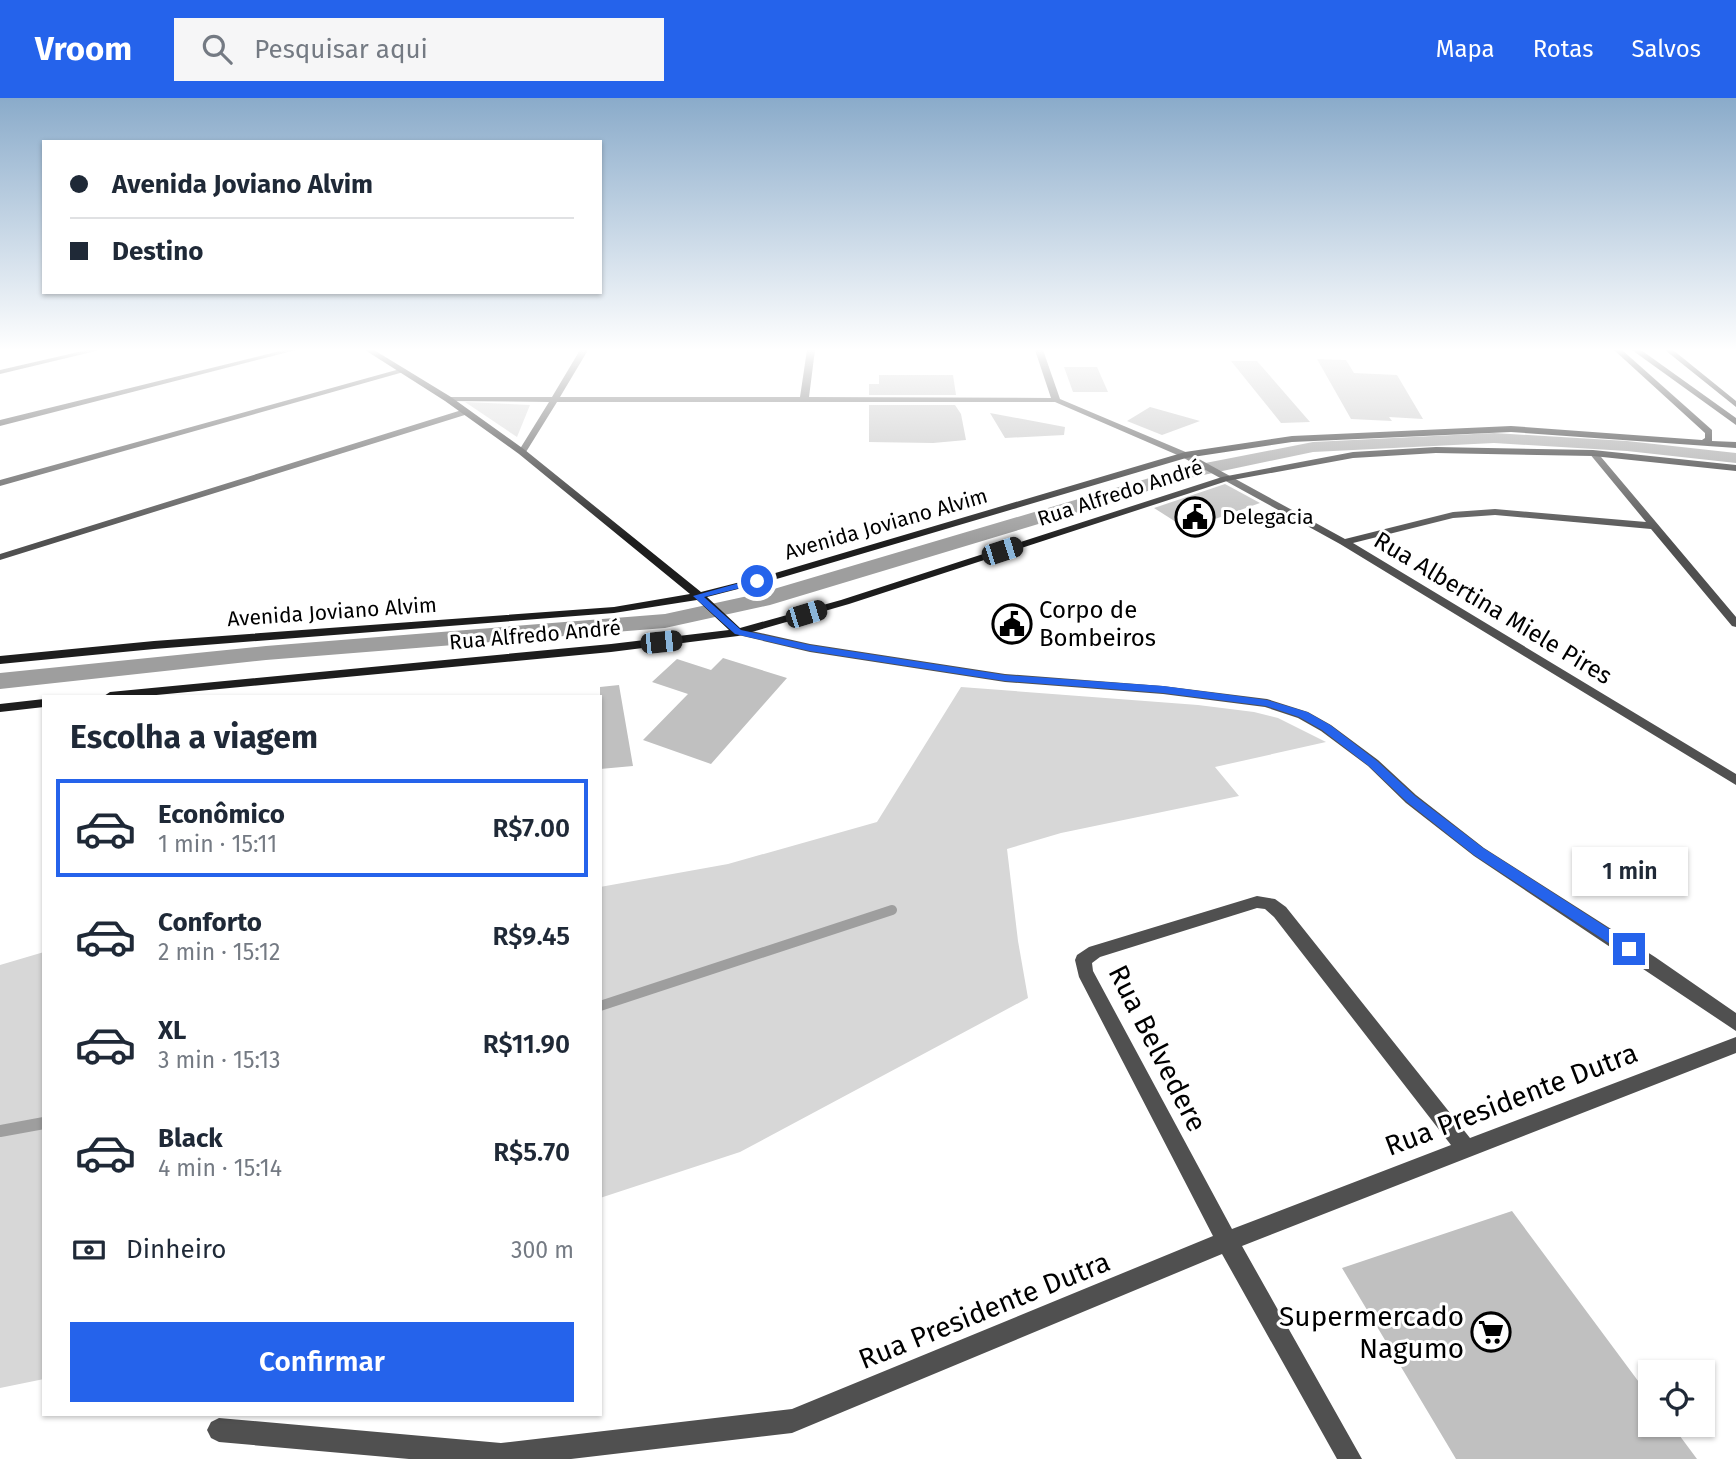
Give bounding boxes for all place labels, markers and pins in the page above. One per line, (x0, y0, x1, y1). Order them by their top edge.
public building icon: Delegacia (1174, 496, 1216, 538)
place label: Delegacia (1222, 504, 1314, 530)
place label: Corpo de Bombeiros (1039, 596, 1156, 652)
public building icon: Corpo de Bombeiros (991, 603, 1033, 645)
place label: Supermercado Nagumo (1279, 1300, 1464, 1365)
supermarket icon: Supermercado Nagumo (1470, 1311, 1512, 1353)

